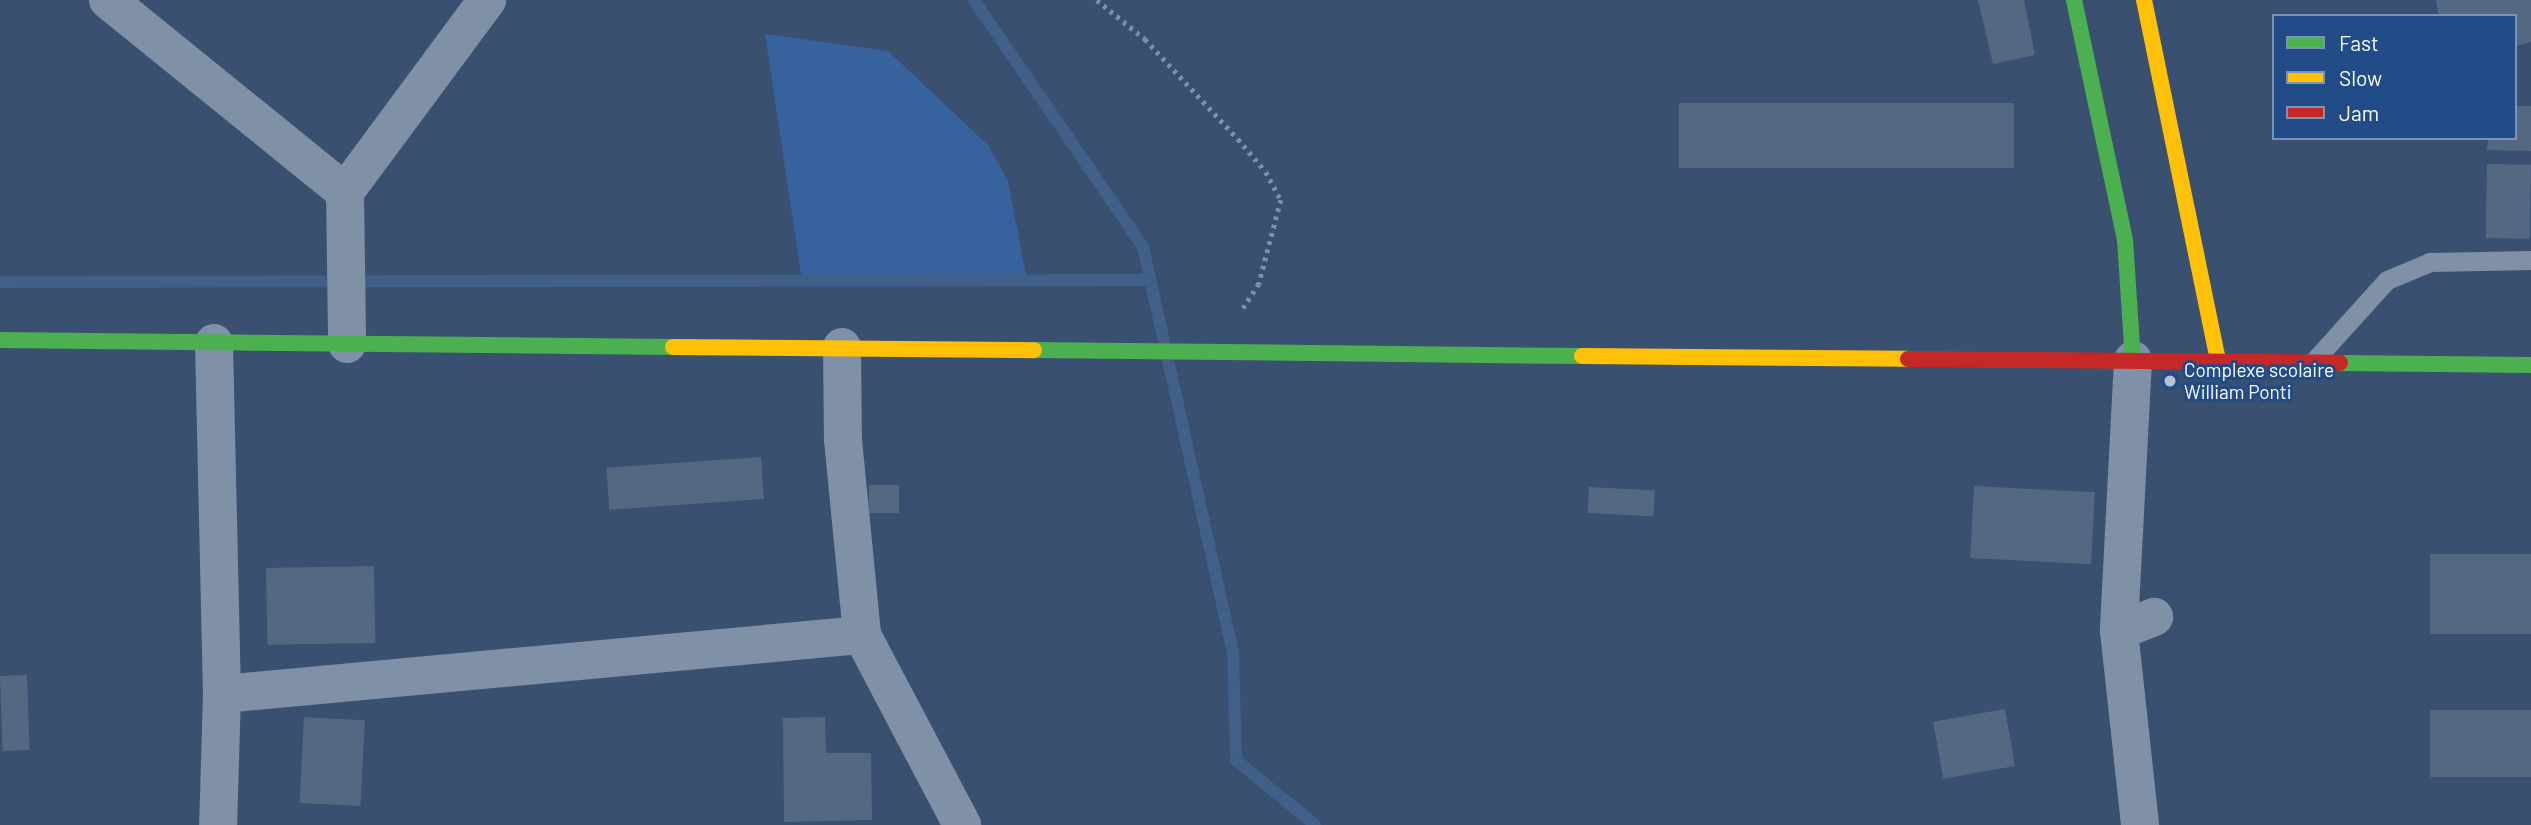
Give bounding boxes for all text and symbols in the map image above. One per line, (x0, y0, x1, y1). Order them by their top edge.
legend (2272, 14, 2517, 140)
text: Fast (2339, 30, 2379, 55)
text: Slow (2339, 65, 2382, 90)
text: Jam (2339, 100, 2379, 125)
place label: Complexe scolaire William Ponti (2184, 359, 2334, 403)
marker: Complexe scolaire William Ponti (2162, 373, 2178, 389)

